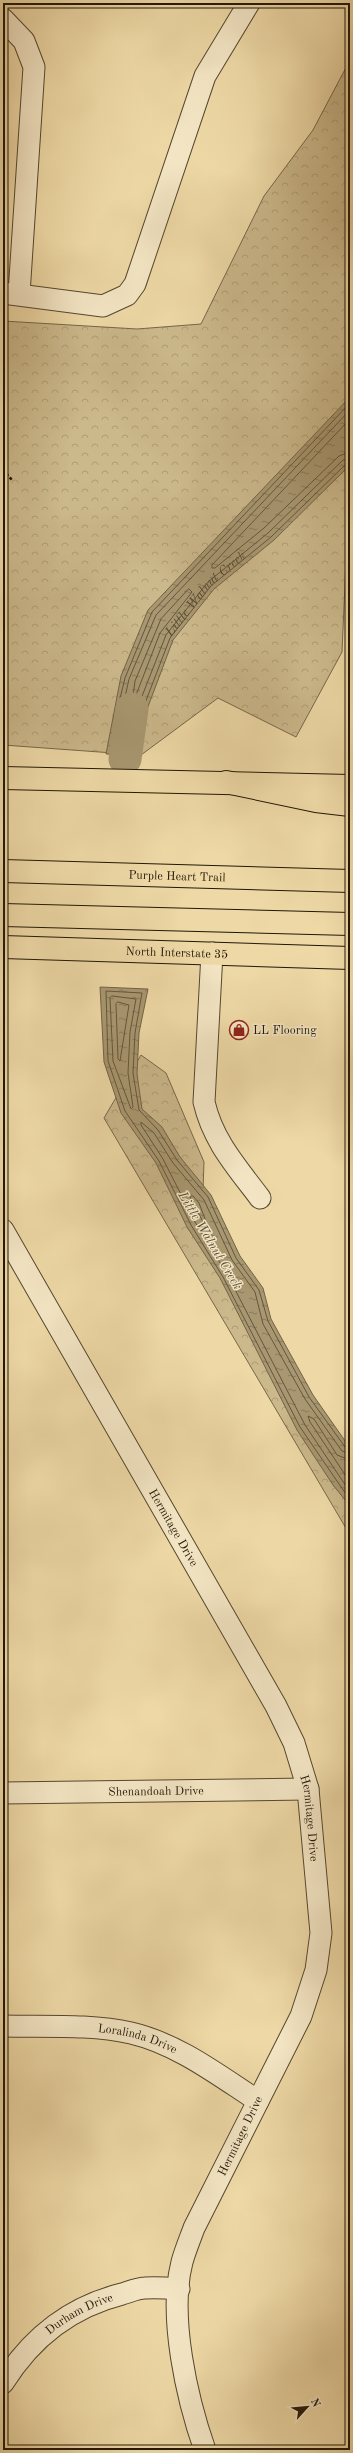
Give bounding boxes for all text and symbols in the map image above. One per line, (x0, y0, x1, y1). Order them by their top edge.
water label: Little Walnut Creek (162, 549, 249, 640)
street label: Purple Heart Trail (128, 870, 226, 884)
street label: North Interstate 35 (125, 946, 228, 961)
shop icon: LL Flooring (228, 1019, 250, 1041)
place label: LL Flooring (253, 1025, 317, 1037)
water label: Little Walnut Creek (175, 1189, 244, 1292)
street label: Hermitage Drive (146, 1487, 200, 1569)
street label: Hermitage Drive (297, 1774, 320, 1862)
street label: Shenandoah Drive (108, 1785, 204, 1799)
street label: Loralinda Drive (97, 2023, 179, 2057)
street label: Hermitage Drive (216, 2094, 266, 2178)
street label: Durham Drive (44, 2292, 115, 2337)
north arrow (287, 2387, 327, 2427)
text: N (308, 2397, 322, 2410)

